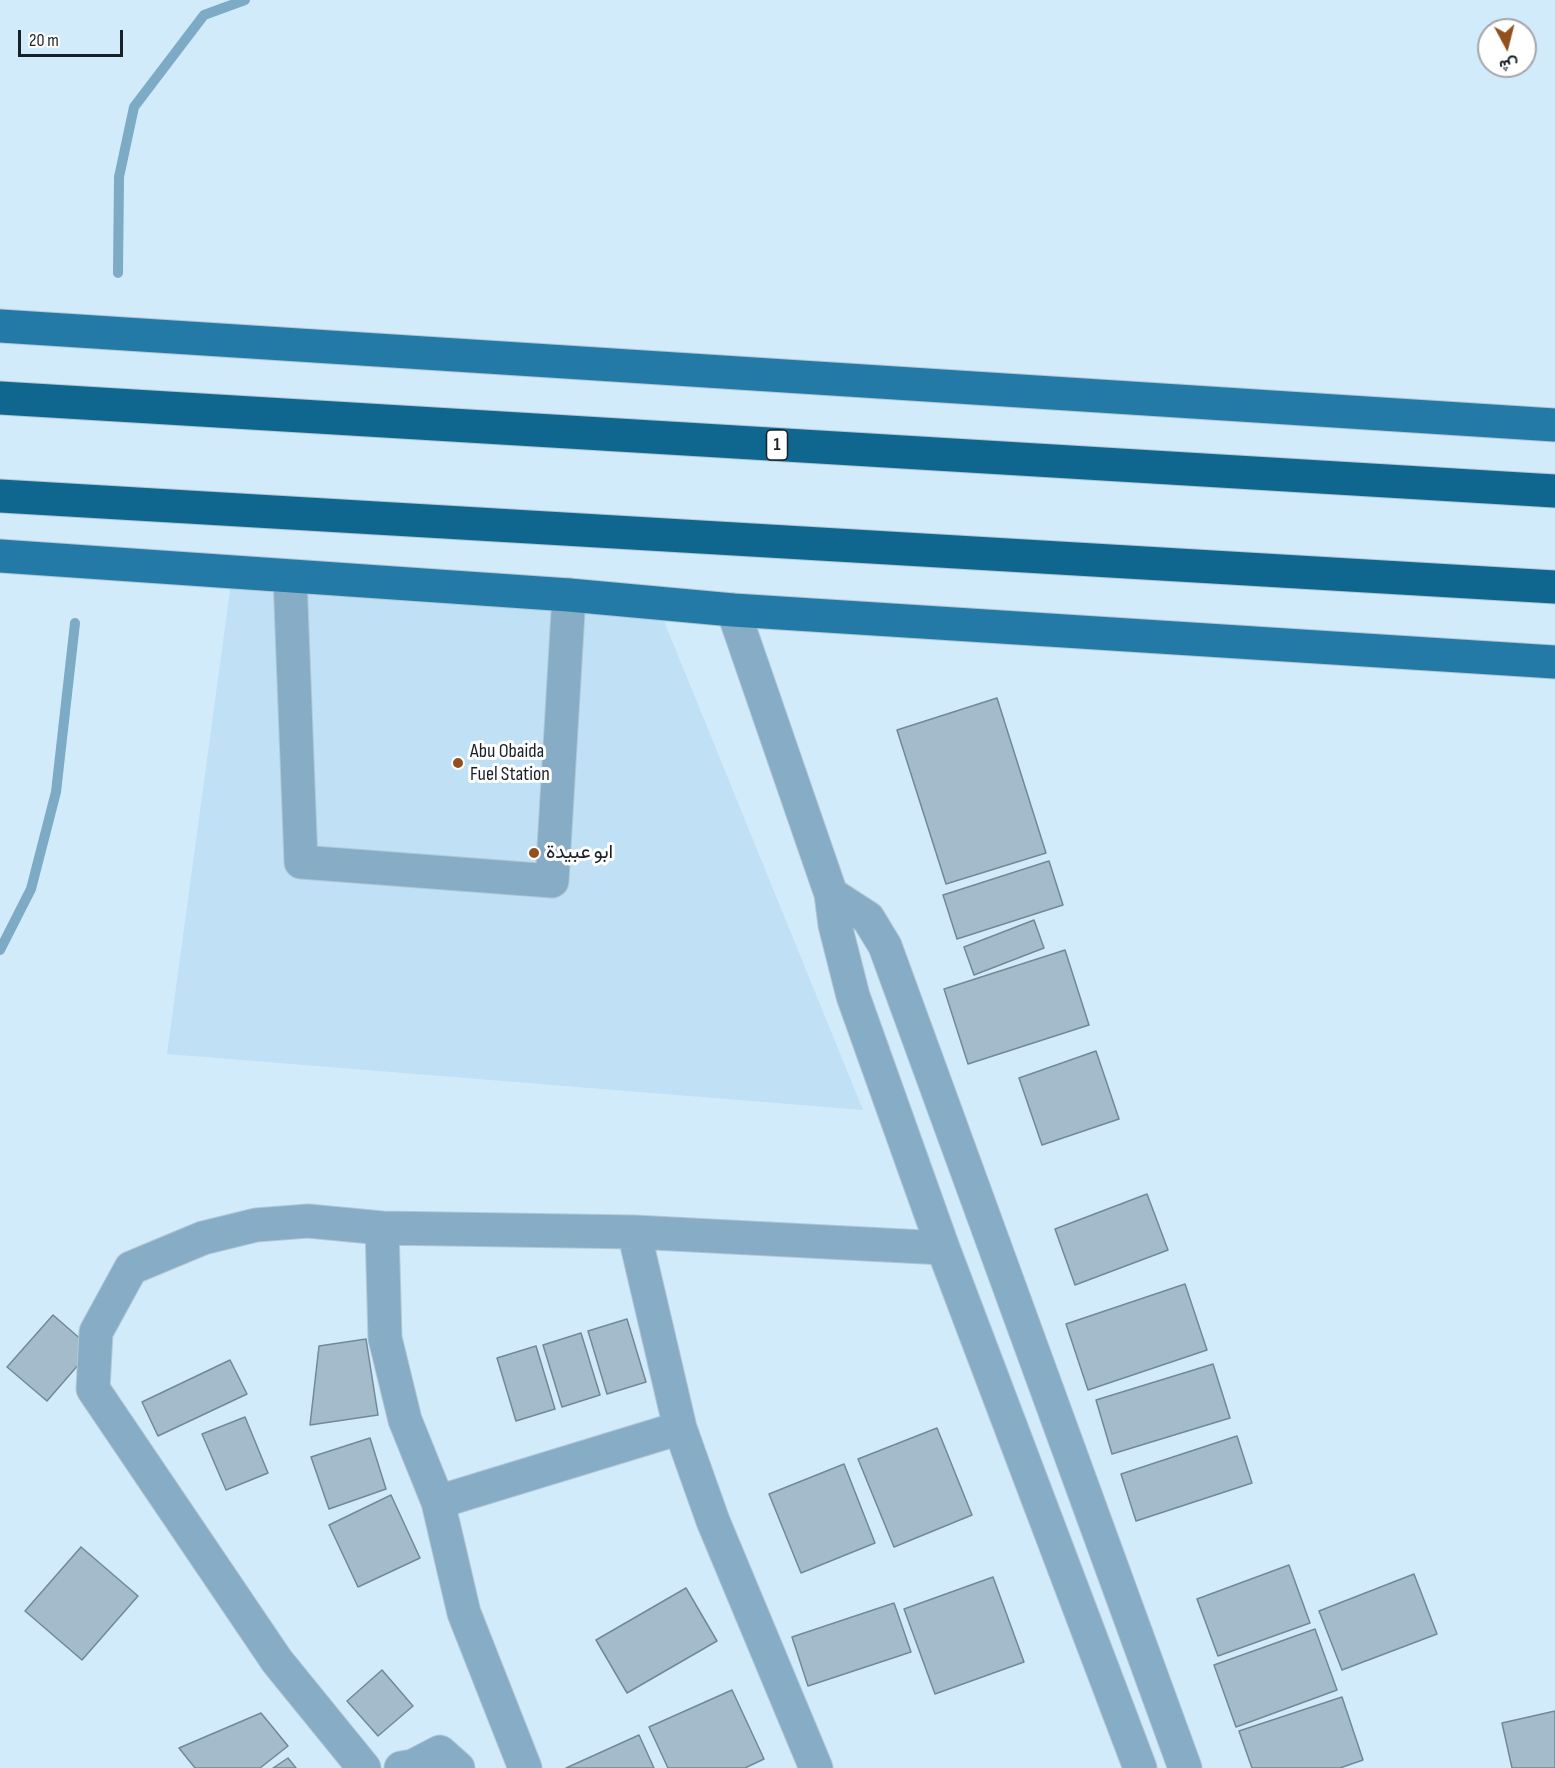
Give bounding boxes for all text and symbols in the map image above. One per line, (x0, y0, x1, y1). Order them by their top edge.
scale bar (21, 18, 126, 56)
north arrow (1477, 18, 1537, 78)
text: 20 m (29, 30, 59, 51)
text: ش (1498, 54, 1520, 75)
road number: 1 (766, 430, 788, 460)
place label: Abu Obaida Fuel Station (470, 740, 550, 787)
marker: Abu Obaida Fuel Station (451, 756, 465, 770)
place label: ابو عبيدة (546, 841, 613, 865)
marker: ابو عبيدة (527, 846, 541, 860)

